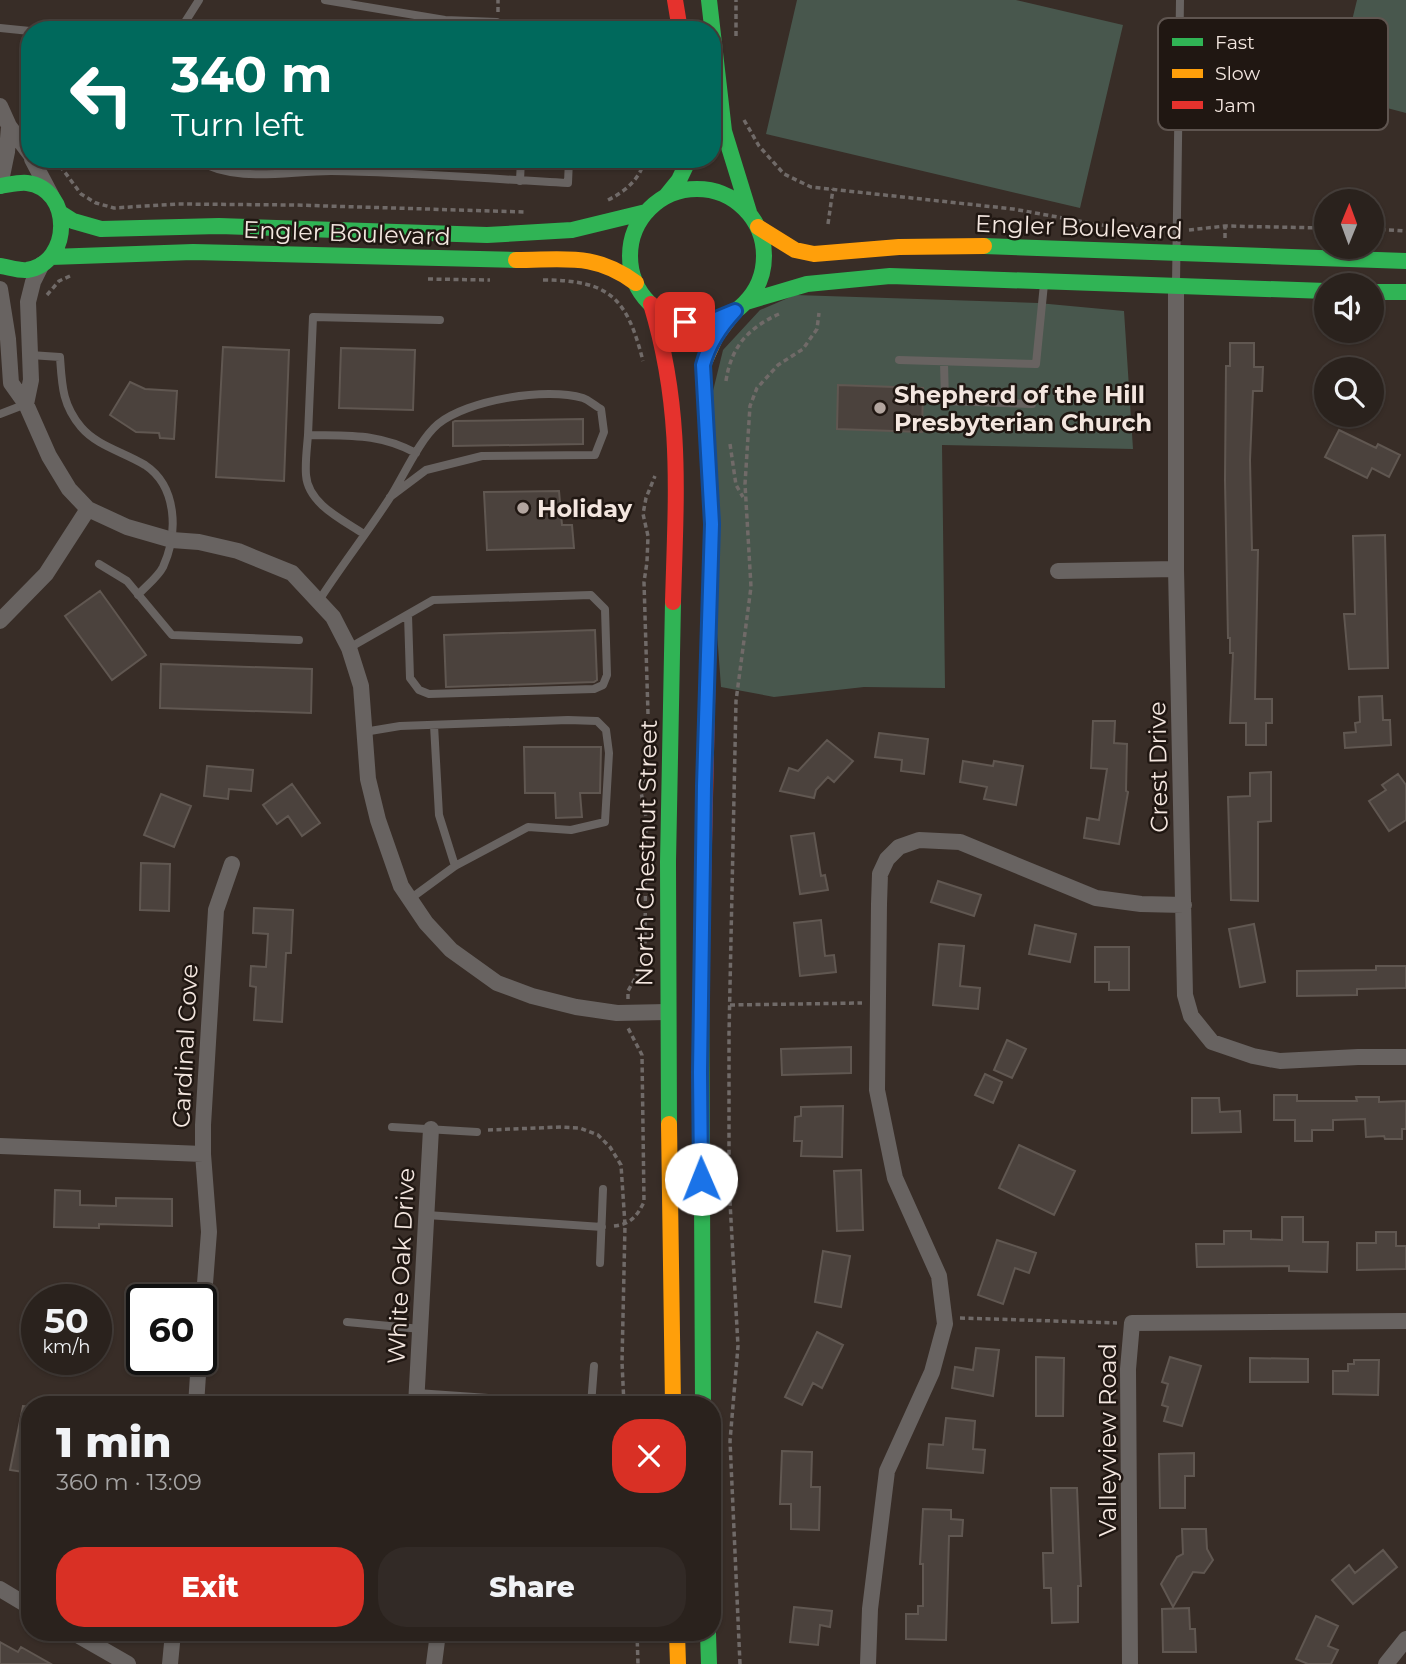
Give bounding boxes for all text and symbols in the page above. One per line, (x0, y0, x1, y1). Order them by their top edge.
legend (1158, 18, 1388, 130)
text: Fast (1215, 31, 1255, 54)
text: 340 m (171, 45, 332, 104)
icon: left (56, 49, 147, 140)
text: Slow (1215, 62, 1260, 85)
text: Jam (1214, 94, 1256, 117)
text: Turn left (171, 105, 305, 144)
north arrow (1314, 189, 1384, 259)
map controls (1314, 189, 1384, 427)
street label: Engler Boulevard (975, 209, 1183, 245)
street label: Engler Boulevard (243, 215, 451, 251)
button: sound (1314, 273, 1384, 343)
pin (655, 292, 715, 352)
icon: arrive (666, 303, 704, 341)
button: search (1314, 357, 1384, 427)
place label: Shepherd of the Hill Presbyterian Church (894, 380, 1152, 437)
marker: Shepherd of the Hill Presbyterian Church (872, 400, 888, 416)
place label: Holiday (537, 494, 633, 523)
marker: Holiday (515, 500, 531, 516)
street label: Crest Drive (1142, 701, 1174, 833)
street label: North Chestnut Street (629, 719, 663, 987)
street label: Cardinal Cove (166, 963, 204, 1129)
position arrow (664, 1142, 738, 1216)
street label: White Oak Drive (381, 1167, 421, 1365)
speed limit sign: 60 (126, 1284, 217, 1375)
text: 50 (44, 1299, 89, 1342)
text: km/h (42, 1336, 91, 1358)
street label: Valleyview Road (1093, 1343, 1122, 1537)
text: 1 min (56, 1416, 172, 1468)
button: close (612, 1419, 686, 1493)
text: 360 m · 13:09 (56, 1468, 202, 1496)
button: Exit (56, 1547, 364, 1627)
button: Share (378, 1547, 686, 1627)

